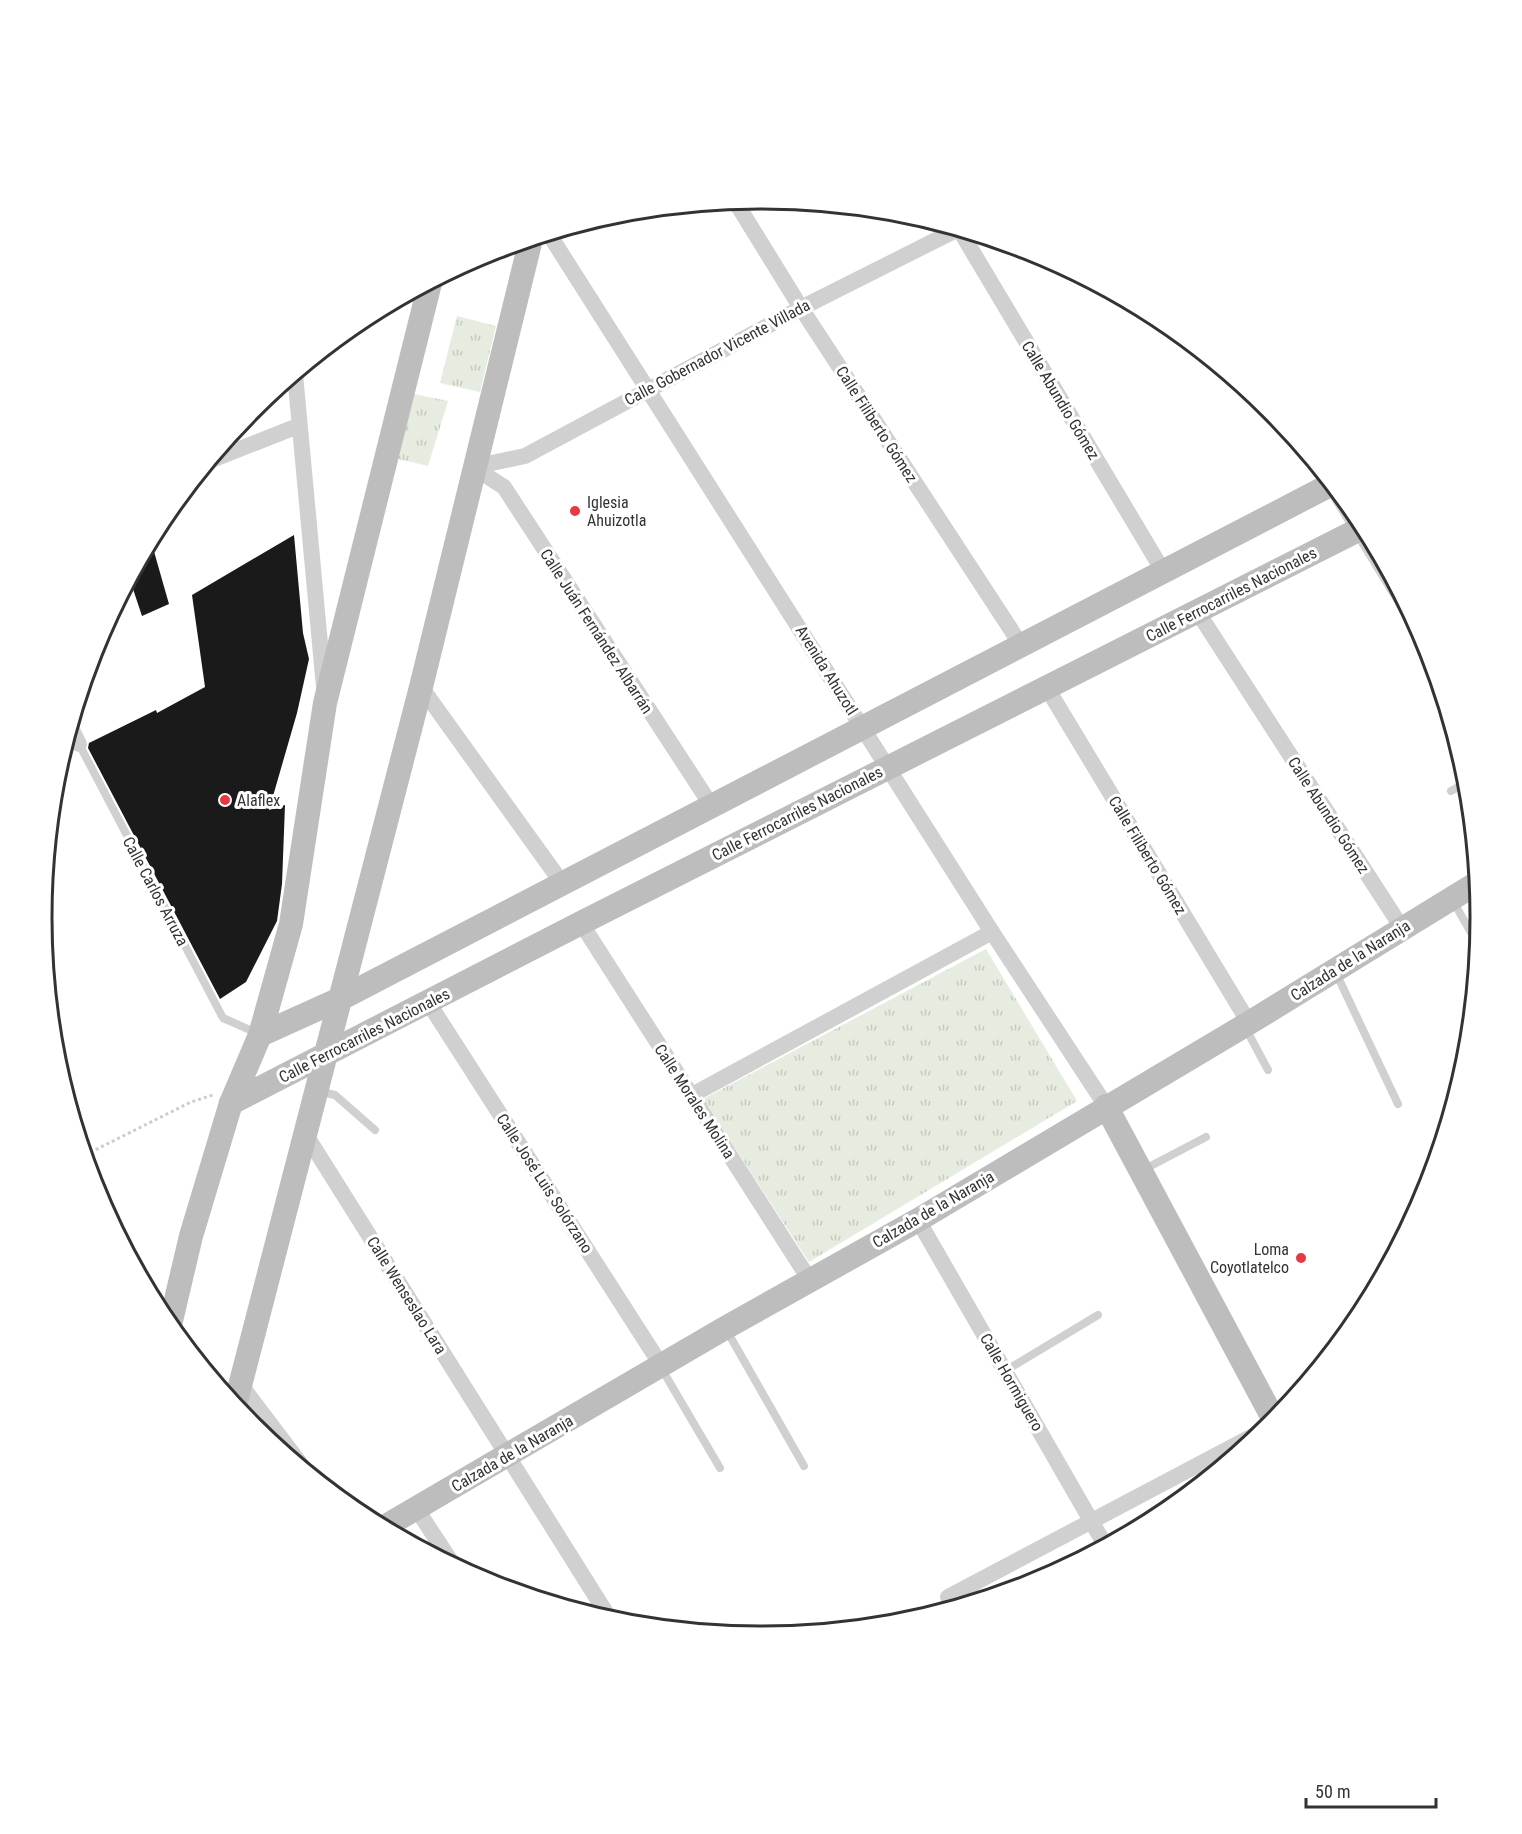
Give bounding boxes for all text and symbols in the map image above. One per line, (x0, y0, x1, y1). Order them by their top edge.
street label: Calle Gobernador Vicente Villada (621, 295, 813, 410)
street label: Calle Abundio Gómez (1018, 337, 1104, 463)
street label: Calle Filiberto Gómez (832, 363, 921, 486)
place label: Iglesia Ahuizotla (587, 493, 646, 530)
marker: Iglesia Ahuizotla (568, 504, 582, 518)
street label: Calle Ferrocarriles Nacionales (1143, 543, 1320, 646)
street label: Calle Juán Fernández Albarrán (536, 545, 657, 717)
street label: Avenida Ahuzotl (792, 622, 862, 718)
street label: Calle Abundio Gómez (1284, 753, 1373, 877)
street label: Calle Ferrocarriles Nacionales (709, 762, 886, 865)
place label: Alaflex (237, 791, 280, 810)
marker: Alaflex (218, 793, 232, 807)
street label: Calle Filiberto Gómez (1105, 793, 1190, 918)
street label: Calle Carlos Arruza (119, 833, 192, 949)
street label: Calzada de la Naranja (1287, 916, 1414, 1005)
street label: Calle Ferrocarriles Nacionales (276, 984, 453, 1087)
street label: Calle Morales Molina (651, 1040, 739, 1162)
street label: Calle José Luis Solórzano (492, 1110, 597, 1257)
street label: Calzada de la Naranja (869, 1167, 997, 1252)
street label: Calle Wenseslao Lara (363, 1233, 450, 1358)
place label: Loma Coyotlatelco (1210, 1240, 1289, 1277)
marker: Loma Coyotlatelco (1294, 1251, 1308, 1265)
street label: Calle Hormiguero (976, 1330, 1047, 1434)
street label: Calzada de la Naranja (448, 1411, 576, 1496)
scale bar (1306, 1771, 1436, 1809)
text: 50 m (1315, 1781, 1350, 1802)

